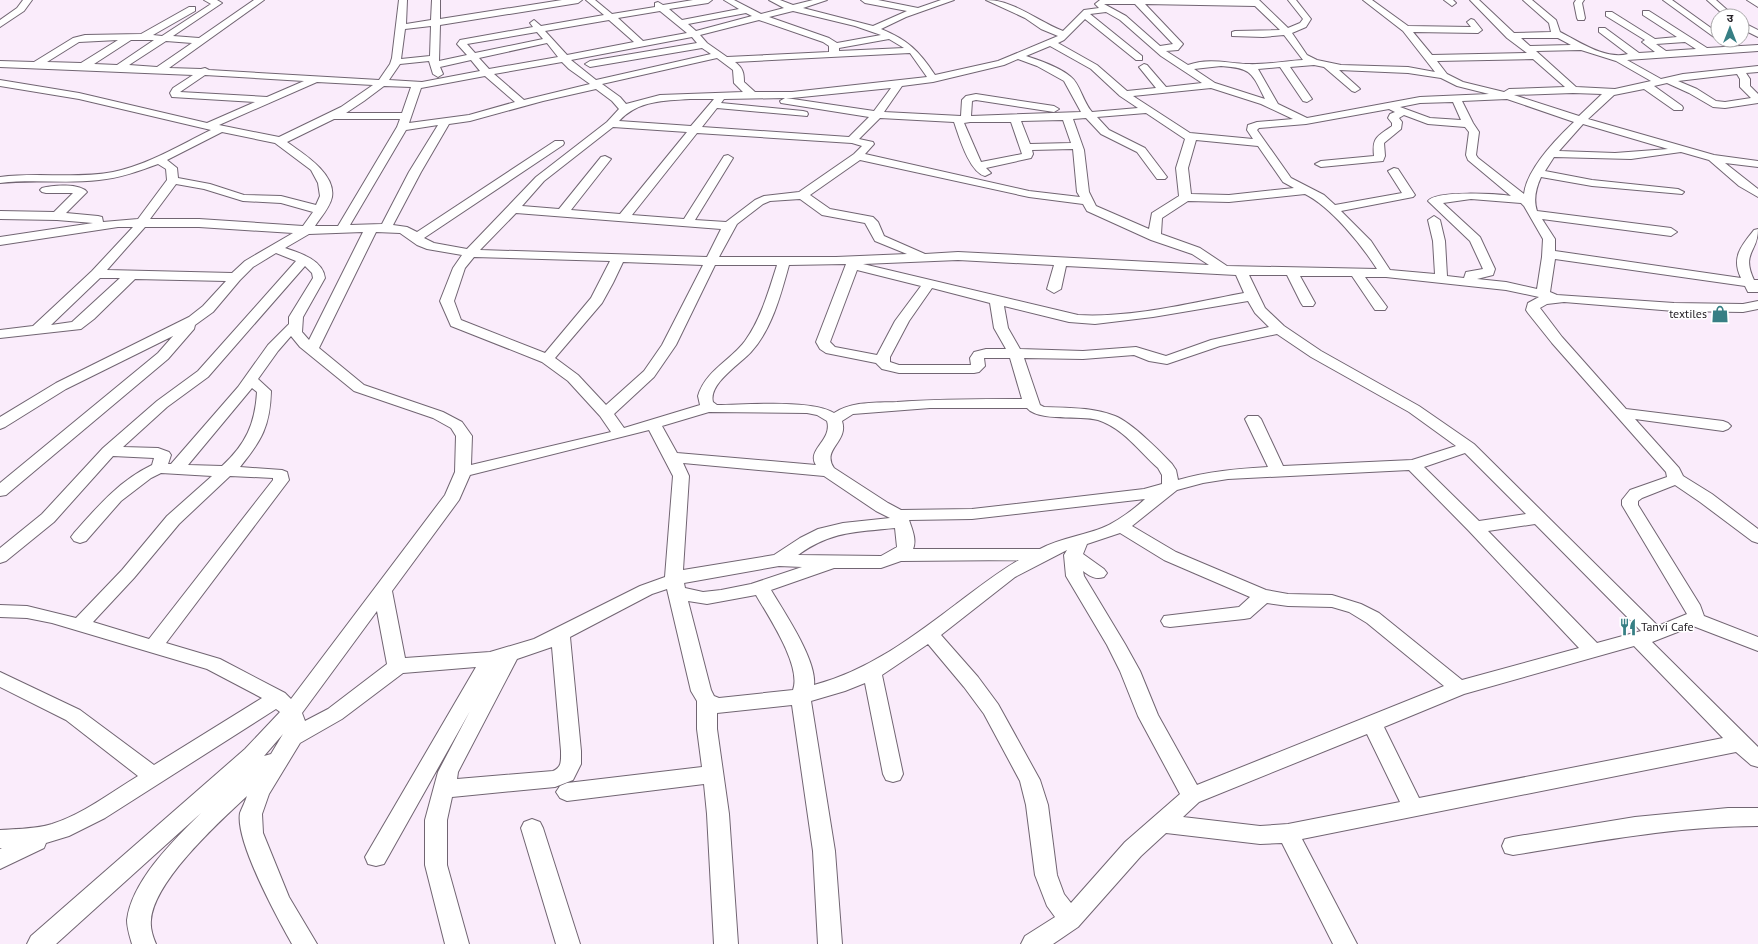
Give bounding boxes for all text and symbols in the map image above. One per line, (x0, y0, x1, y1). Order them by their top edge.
north arrow (1710, 8, 1750, 48)
text: उ (1727, 11, 1734, 25)
shop icon: textiles (1710, 304, 1730, 324)
place label: textiles (1669, 306, 1707, 321)
restaurant icon: Tanvi Cafe (1618, 617, 1638, 637)
place label: Tanvi Cafe (1641, 619, 1694, 634)

